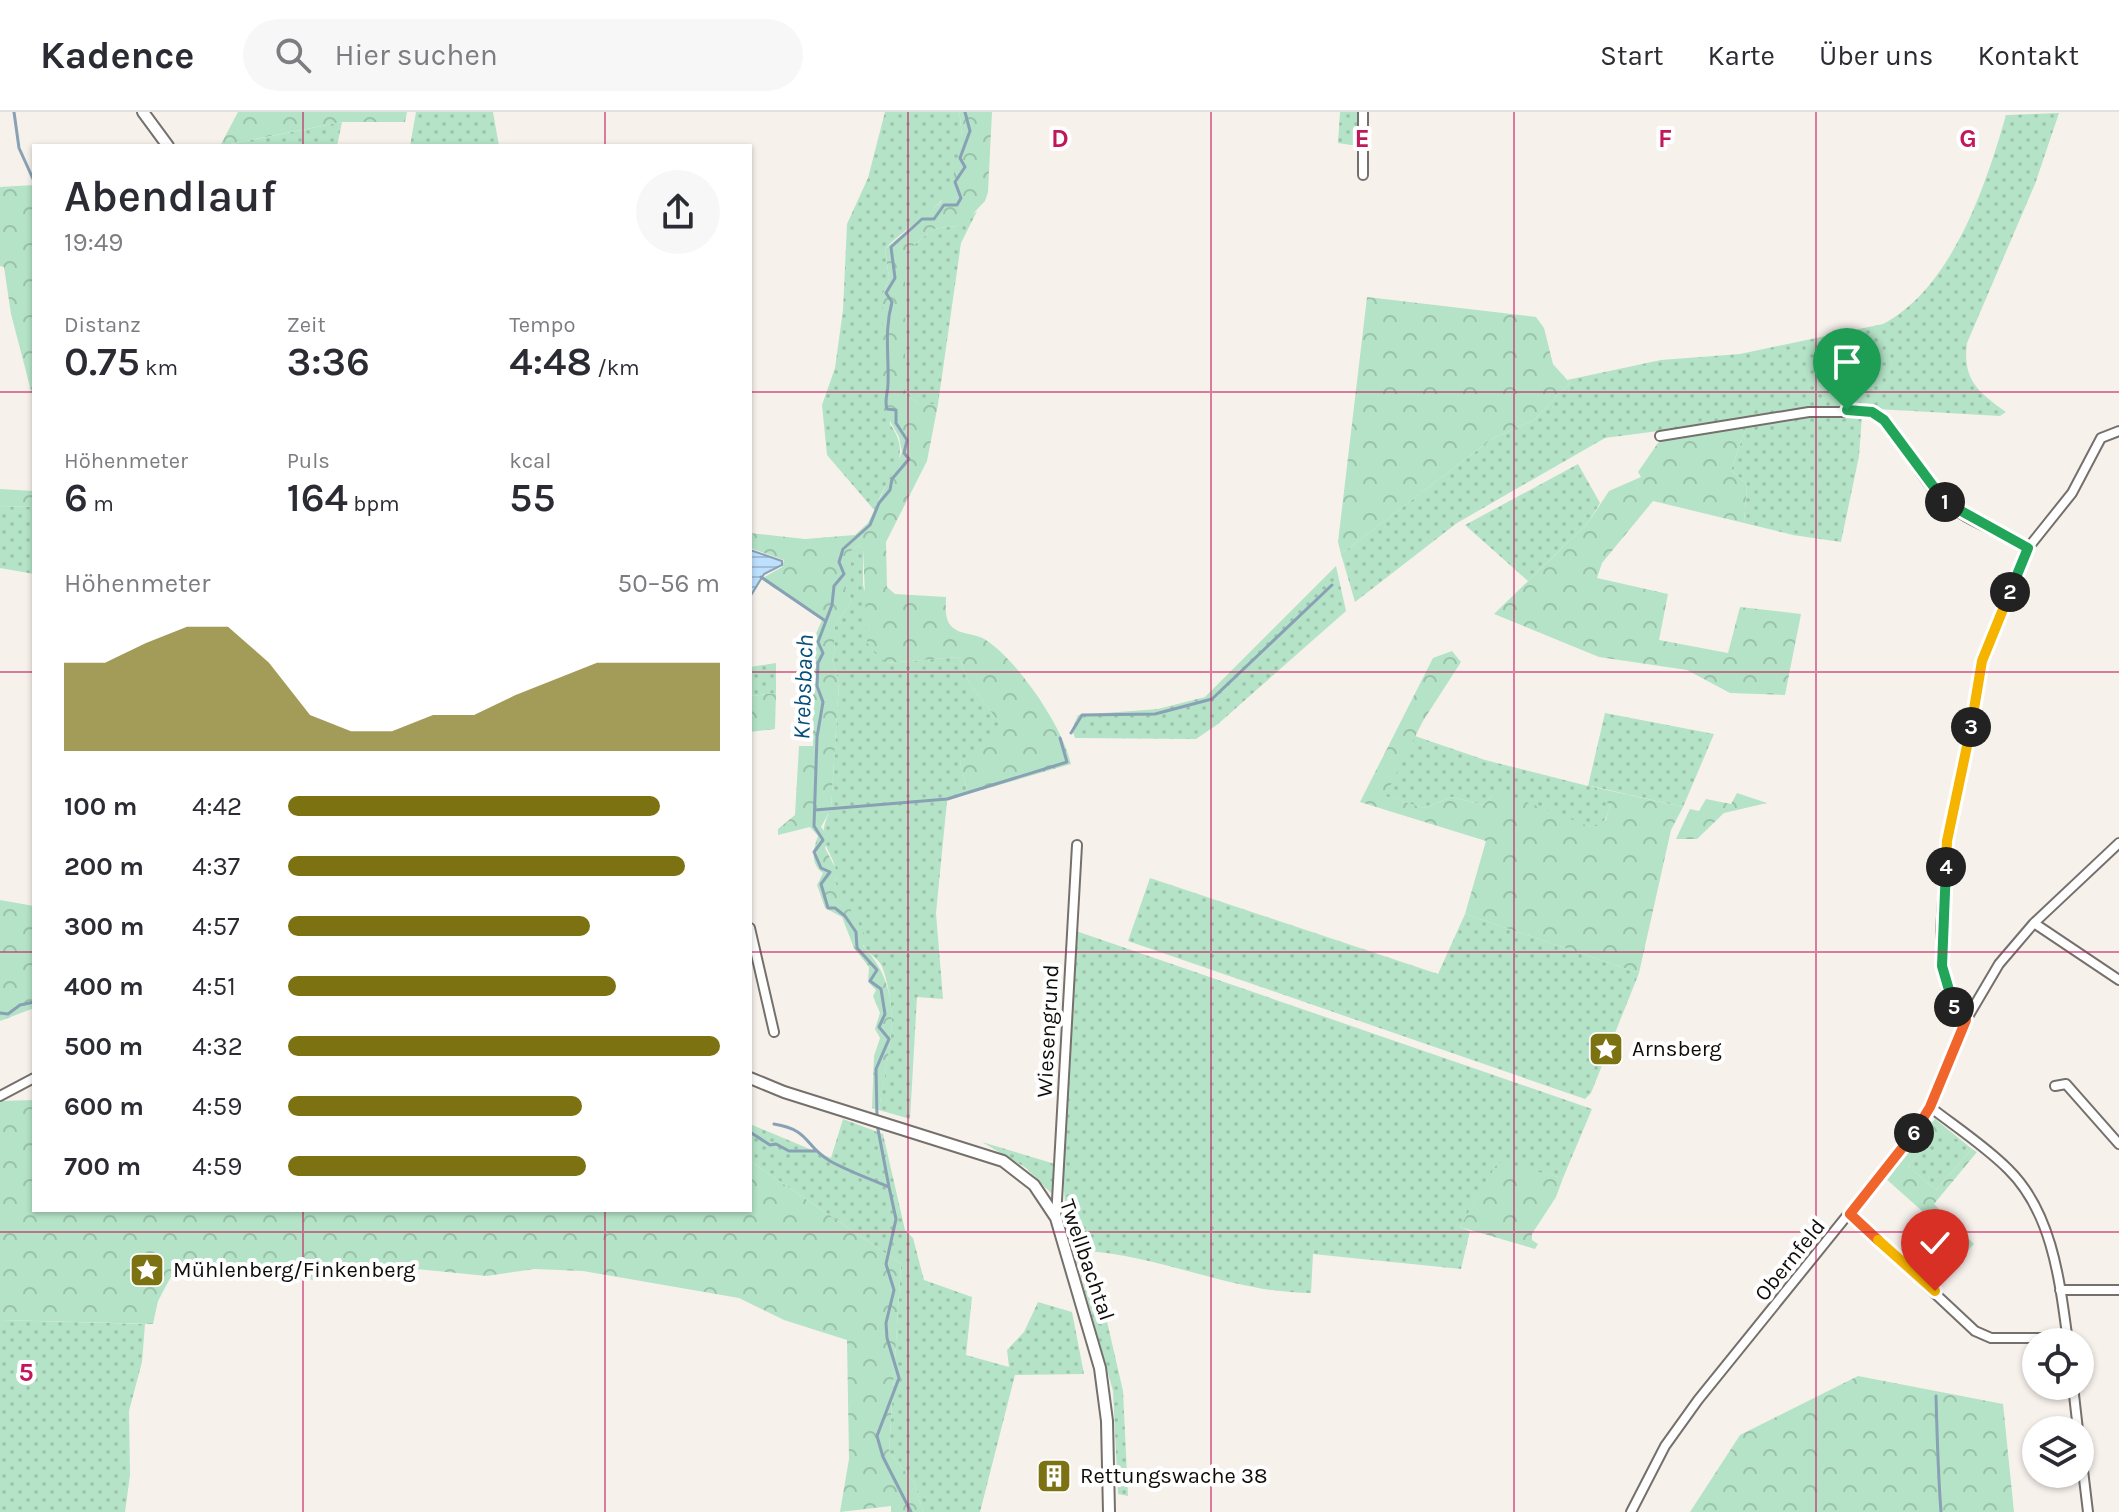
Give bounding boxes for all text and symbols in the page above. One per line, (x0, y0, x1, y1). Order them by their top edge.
search box (243, 19, 803, 91)
text: Kadence (40, 33, 195, 78)
icon: search (271, 33, 315, 77)
text: Hier suchen (335, 37, 498, 73)
text: Start (1600, 39, 1663, 72)
text: Karte (1707, 39, 1775, 72)
text: Über uns (1819, 39, 1934, 72)
text: Kontakt (1978, 39, 2079, 72)
text: D (1051, 123, 1069, 154)
text: E (1354, 123, 1370, 154)
text: F (1658, 123, 1672, 154)
text: G (1959, 123, 1977, 154)
button: share (636, 170, 720, 254)
text: Abendlauf (64, 171, 276, 222)
text: 19:49 (64, 227, 123, 258)
text: Distanz (64, 312, 141, 338)
text: Zeit (287, 312, 326, 338)
text: Tempo (509, 312, 575, 338)
pin (1813, 328, 1881, 410)
text: 0.75 (64, 338, 140, 385)
text: 3:36 (287, 338, 370, 385)
text: 4:48 (509, 338, 592, 385)
icon: arrive (1825, 340, 1869, 384)
text: km (140, 355, 178, 381)
text: /km (592, 355, 640, 381)
text: Höhenmeter (64, 448, 188, 474)
text: Puls (287, 448, 330, 474)
text: kcal (509, 448, 551, 474)
text: 6 (64, 474, 88, 521)
text: 164 (287, 474, 348, 521)
text: 55 (509, 474, 556, 521)
pin: 1 (1925, 482, 1965, 522)
text: 1 (1941, 489, 1949, 515)
text: m (88, 491, 114, 517)
text: bpm (348, 491, 400, 517)
text: Höhenmeter (64, 568, 211, 599)
text: 50–56 m (618, 568, 720, 599)
pin: 2 (1990, 572, 2030, 612)
text: 2 (2003, 579, 2017, 605)
water label: Krebsbach (787, 634, 819, 740)
pin: 3 (1951, 707, 1991, 747)
text: 3 (1964, 714, 1978, 740)
text: 100 m (64, 791, 137, 822)
text: 4:42 (192, 791, 242, 822)
pin: 4 (1926, 847, 1966, 887)
text: 200 m (64, 851, 144, 882)
text: 4:37 (192, 851, 240, 882)
text: 4 (1939, 854, 1953, 880)
text: 300 m (64, 911, 144, 942)
text: 4:57 (192, 911, 239, 942)
street label: Wiesengrund (1032, 964, 1064, 1098)
text: 400 m (64, 971, 144, 1002)
text: 4:51 (192, 971, 236, 1002)
pin: 5 (1934, 987, 1974, 1027)
text: 5 (1948, 994, 1960, 1020)
place icon: Arnsberg (1587, 1030, 1625, 1068)
text: 500 m (64, 1031, 143, 1062)
text: 4:32 (192, 1031, 243, 1062)
place label: Arnsberg (1632, 1036, 1722, 1062)
text: 600 m (64, 1091, 144, 1122)
text: 4:59 (192, 1091, 242, 1122)
pin: 6 (1894, 1113, 1934, 1153)
text: 6 (1907, 1120, 1921, 1146)
text: 700 m (64, 1151, 141, 1182)
text: 4:59 (192, 1151, 242, 1182)
street label: Twellbachtal (1054, 1196, 1120, 1324)
pin (1901, 1209, 1969, 1291)
street label: Obernfeld (1749, 1214, 1831, 1306)
icon: check (1913, 1221, 1957, 1265)
place icon: Mühlenberg/Finkenberg (128, 1251, 166, 1289)
place label: Mühlenberg/Finkenberg (173, 1257, 416, 1283)
map controls (2022, 1328, 2094, 1488)
button: locate (2022, 1328, 2094, 1400)
text: 5 (18, 1357, 34, 1388)
button: layers (2022, 1416, 2094, 1488)
building icon: Rettungswache 38 (1035, 1457, 1073, 1495)
place label: Rettungswache 38 (1080, 1463, 1268, 1489)

